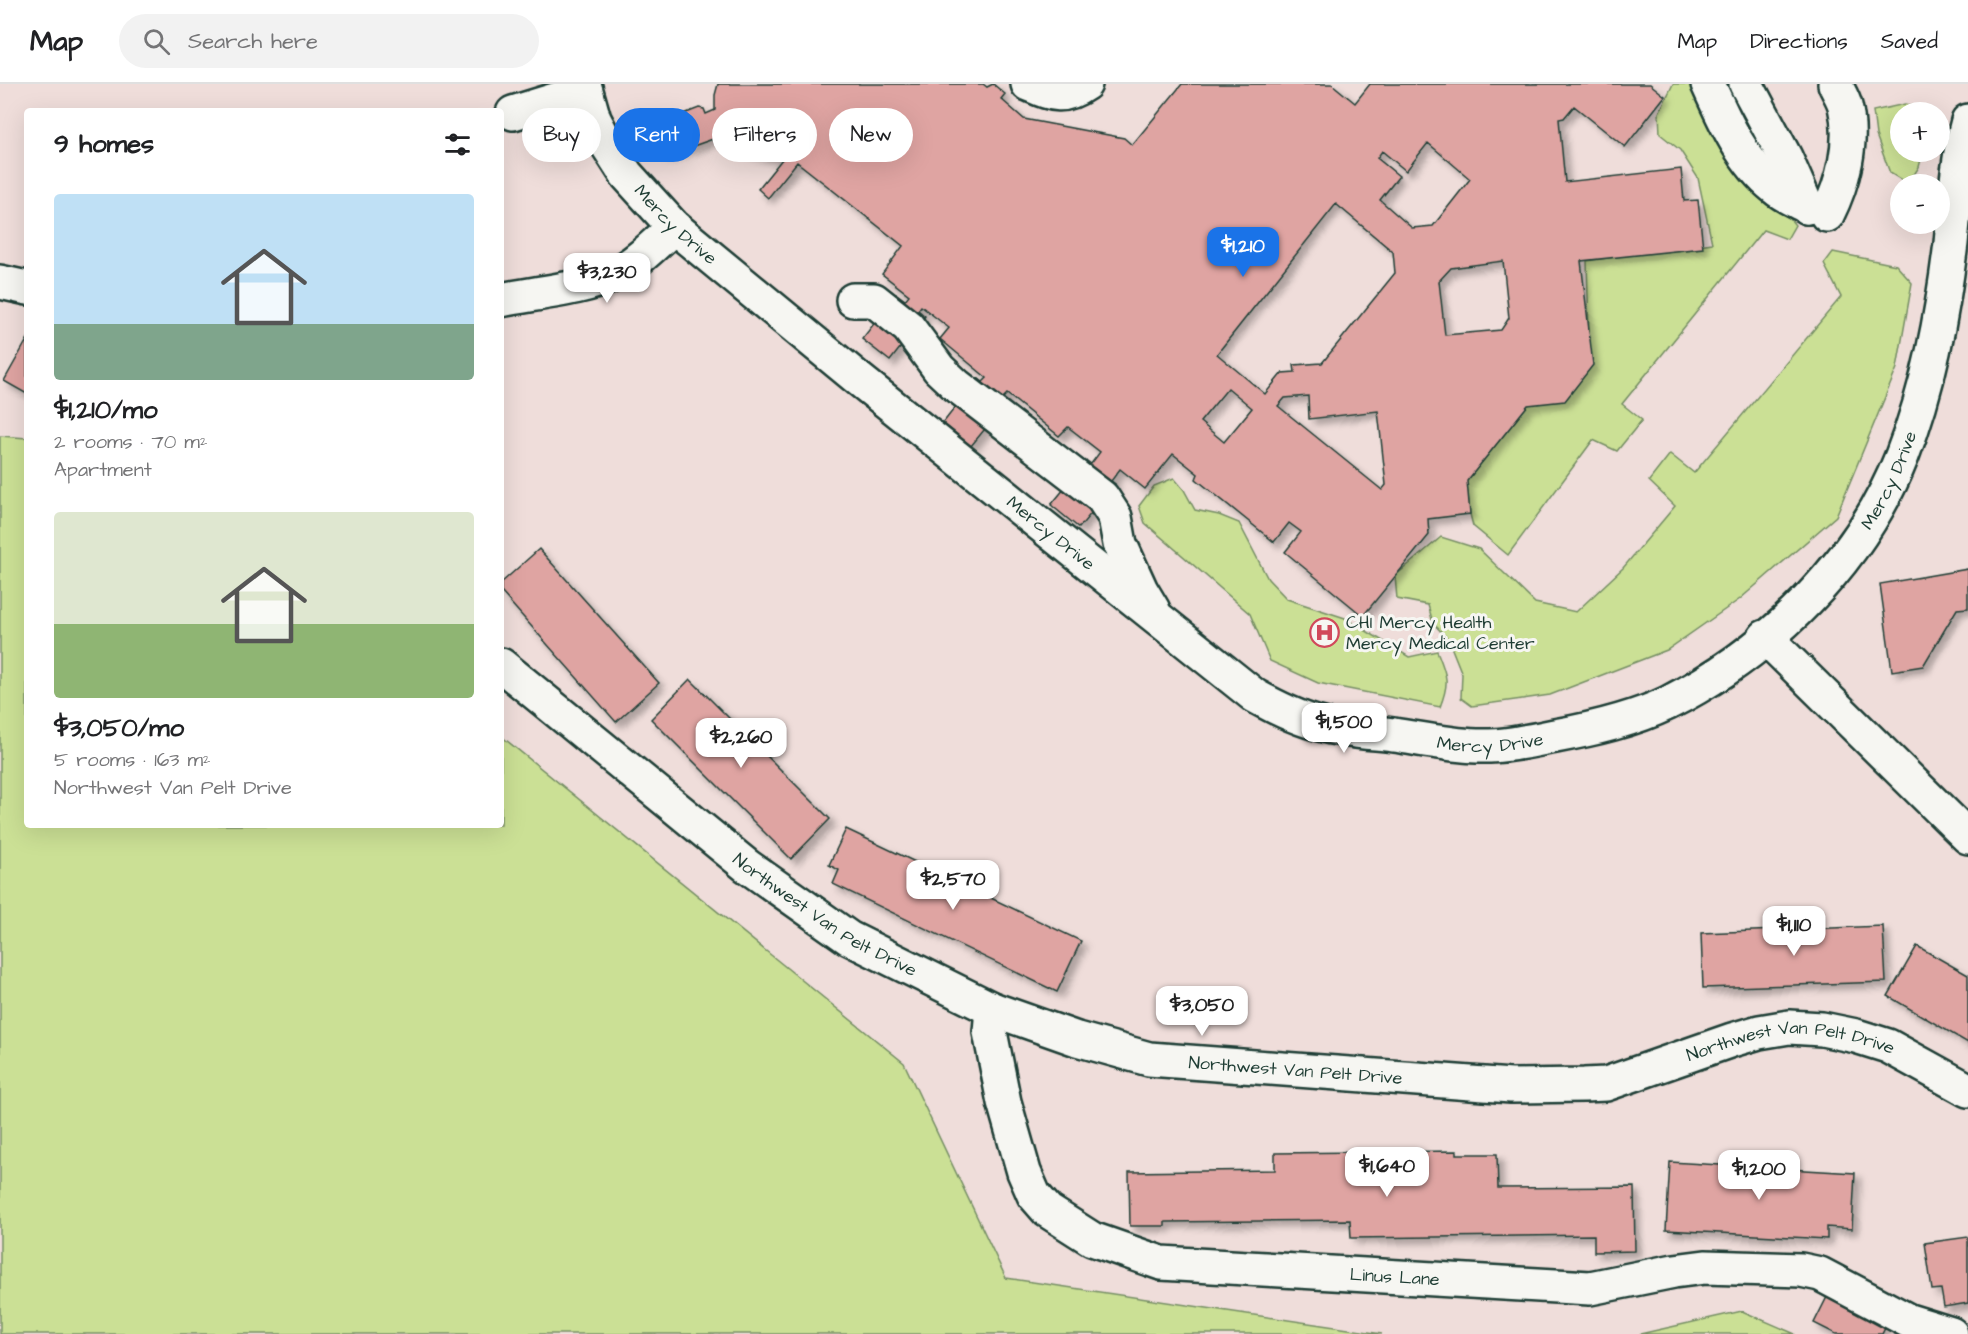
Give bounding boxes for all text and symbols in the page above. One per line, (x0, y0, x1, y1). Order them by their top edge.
search box (119, 14, 539, 68)
text: Map (30, 22, 83, 61)
icon: search (140, 25, 173, 58)
text: Search here (188, 26, 318, 57)
text: Map (1677, 27, 1717, 56)
text: Directions (1750, 27, 1848, 56)
text: Saved (1881, 27, 1938, 56)
map controls (1890, 102, 1950, 234)
button: + (1890, 102, 1950, 162)
chip: Buy (522, 108, 601, 162)
chip: Rent (613, 108, 700, 162)
chip: Filters (712, 108, 817, 162)
chip: New (829, 108, 913, 162)
text: 9 homes (54, 126, 154, 162)
icon: filters (441, 128, 474, 161)
button: − (1890, 174, 1950, 234)
street label: Mercy Drive (629, 179, 723, 270)
pin: $1,210 (1194, 227, 1292, 278)
text: $1,210 (1221, 232, 1265, 260)
icon: home (210, 233, 318, 341)
pin: $3,230 (558, 253, 656, 304)
text: $3,230 (577, 258, 637, 286)
text: $1,210/mo (54, 392, 158, 428)
street label: Mercy Drive (1855, 427, 1923, 534)
text: 2 rooms · 70 m² (54, 428, 207, 456)
text: Apartment (54, 456, 152, 484)
street label: Mercy Drive (1002, 490, 1101, 576)
icon: home (210, 551, 318, 659)
place label: CHI Mercy Health Mercy Medical Center (1346, 610, 1535, 657)
hospital icon: CHI Mercy Health Mercy Medical Center (1309, 616, 1341, 648)
pin: $1,500 (1295, 703, 1393, 754)
text: $1,500 (1316, 708, 1372, 736)
text: $3,050/mo (54, 710, 184, 746)
pin: $2,260 (692, 718, 790, 769)
text: $2,260 (710, 723, 772, 751)
street label: Mercy Drive (1435, 726, 1546, 760)
text: 5 rooms · 163 m² (54, 746, 210, 774)
text: Northwest Van Pelt Drive (54, 774, 292, 802)
street label: Northwest Van Pelt Drive (728, 847, 922, 982)
pin: $2,570 (904, 860, 1002, 911)
text: $2,570 (920, 865, 986, 893)
pin: $1,110 (1745, 906, 1843, 957)
text: $1,110 (1777, 911, 1811, 939)
pin: $3,050 (1153, 986, 1251, 1037)
text: $3,050 (1170, 991, 1234, 1019)
street label: Northwest Van Pelt Drive (1683, 1015, 1900, 1067)
street label: Northwest Van Pelt Drive (1188, 1050, 1403, 1090)
pin: $1,640 (1338, 1147, 1436, 1198)
pin: $1,200 (1710, 1150, 1808, 1201)
text: $1,640 (1359, 1152, 1415, 1180)
text: $1,200 (1732, 1155, 1786, 1183)
street label: Linus Lane (1349, 1262, 1441, 1292)

